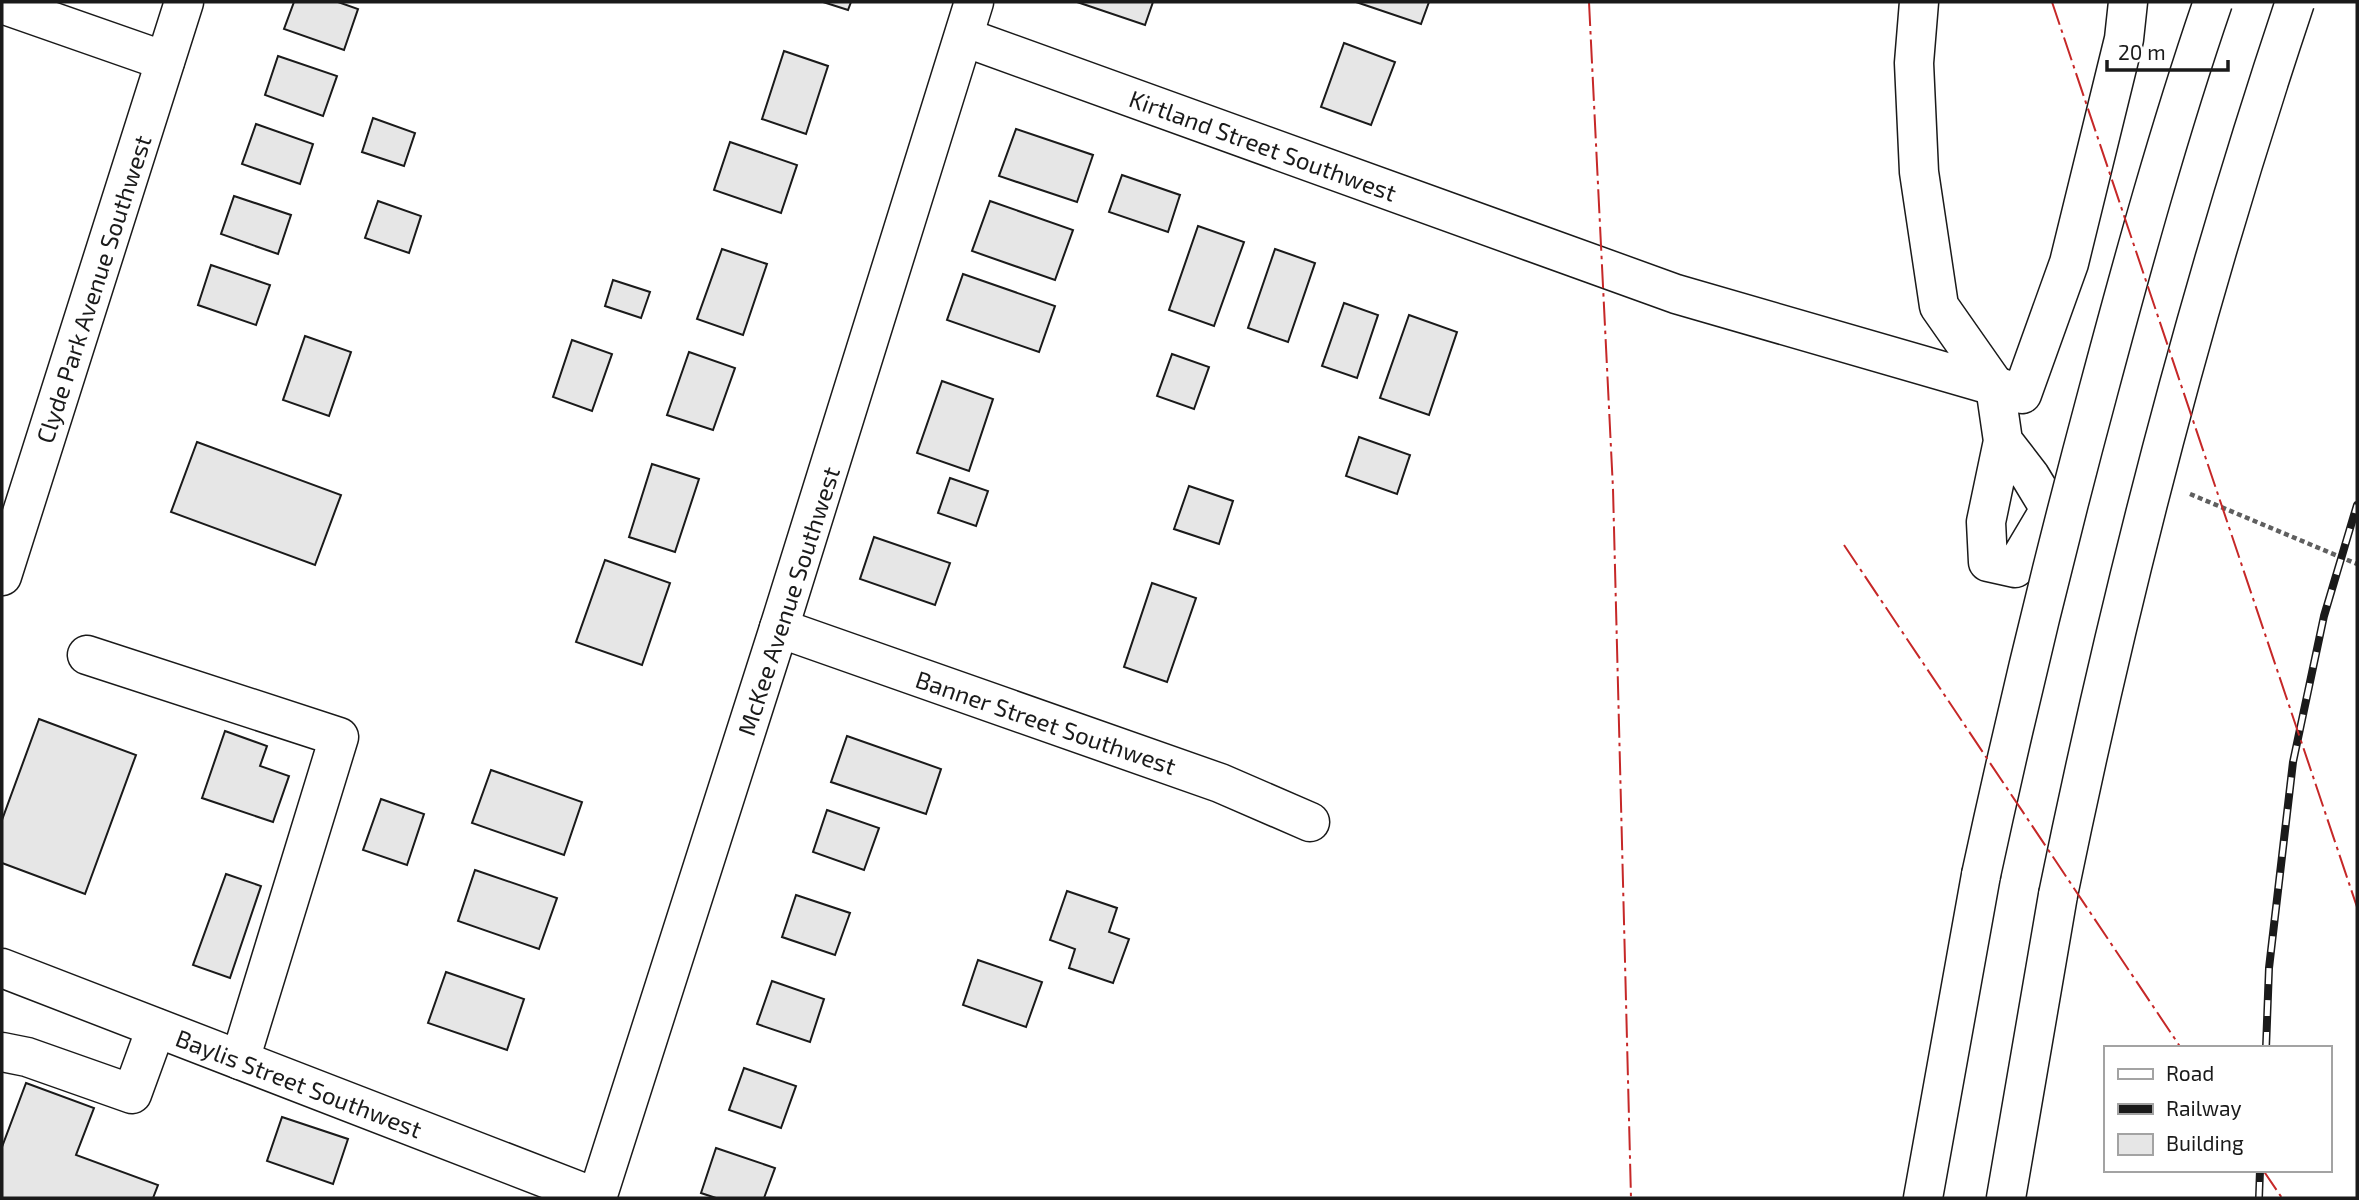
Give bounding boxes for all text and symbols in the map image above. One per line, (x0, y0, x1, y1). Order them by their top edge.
scale bar (2107, 28, 2228, 72)
text: 20 m (2118, 39, 2166, 64)
street label: Kirtland Street Southwest (1125, 83, 1401, 207)
street label: Clyde Park Avenue Southwest (29, 131, 157, 447)
street label: McKee Avenue Southwest (731, 463, 845, 739)
street label: Banner Street Southwest (912, 664, 1180, 780)
street label: Baylis Street Southwest (172, 1023, 426, 1143)
legend (2104, 1046, 2331, 1172)
text: Road (2166, 1060, 2214, 1085)
text: Railway (2166, 1095, 2242, 1120)
text: Building (2166, 1130, 2244, 1155)

